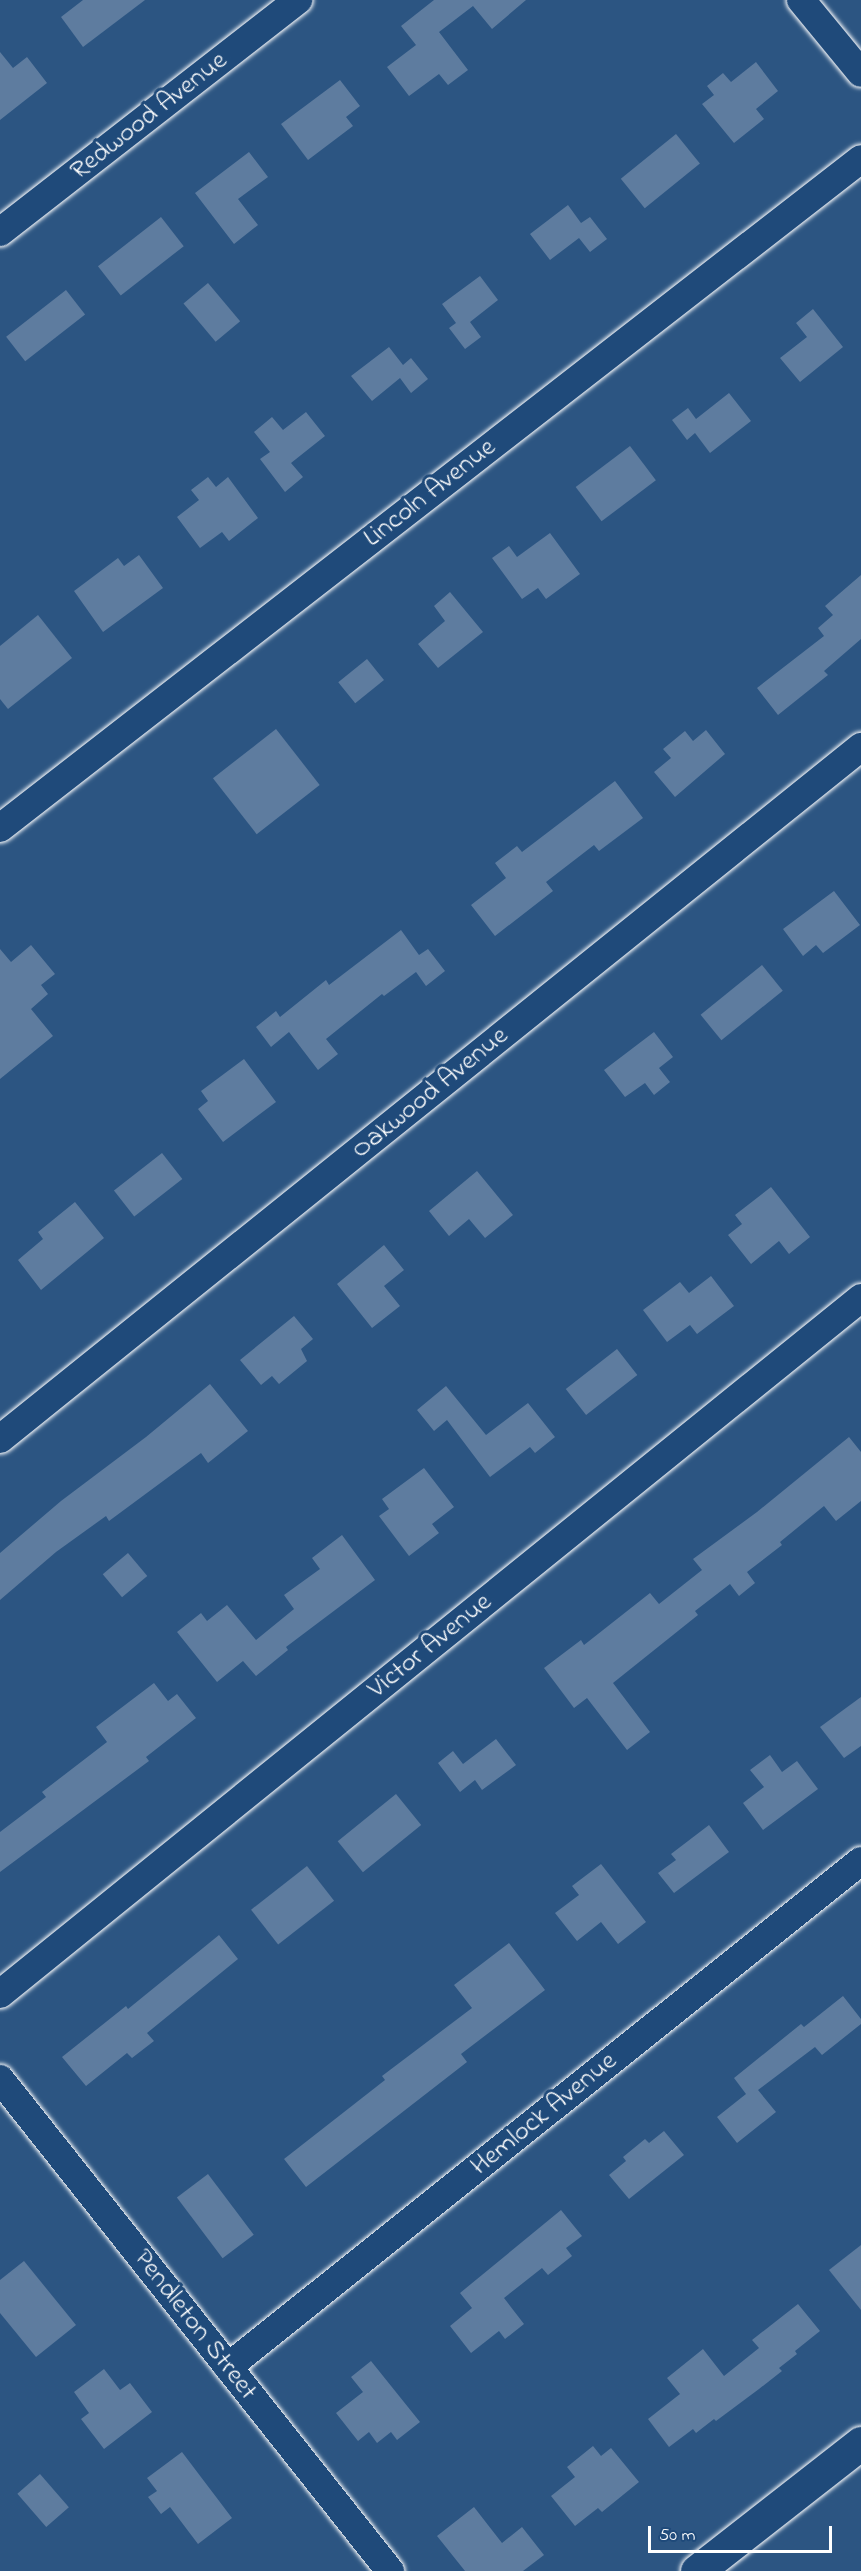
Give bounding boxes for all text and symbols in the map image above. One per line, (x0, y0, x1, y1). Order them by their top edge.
street label: Redwood Avenue (64, 45, 234, 187)
street label: Lincoln Avenue (357, 431, 503, 555)
street label: Oakwood Avenue (345, 1020, 515, 1166)
street label: Victor Avenue (362, 1586, 498, 1706)
street label: Hemlock Avenue (464, 2045, 624, 2183)
street label: Pendleton Street (126, 2243, 264, 2407)
scale bar (651, 2514, 836, 2552)
text: 50 m (659, 2523, 696, 2549)

